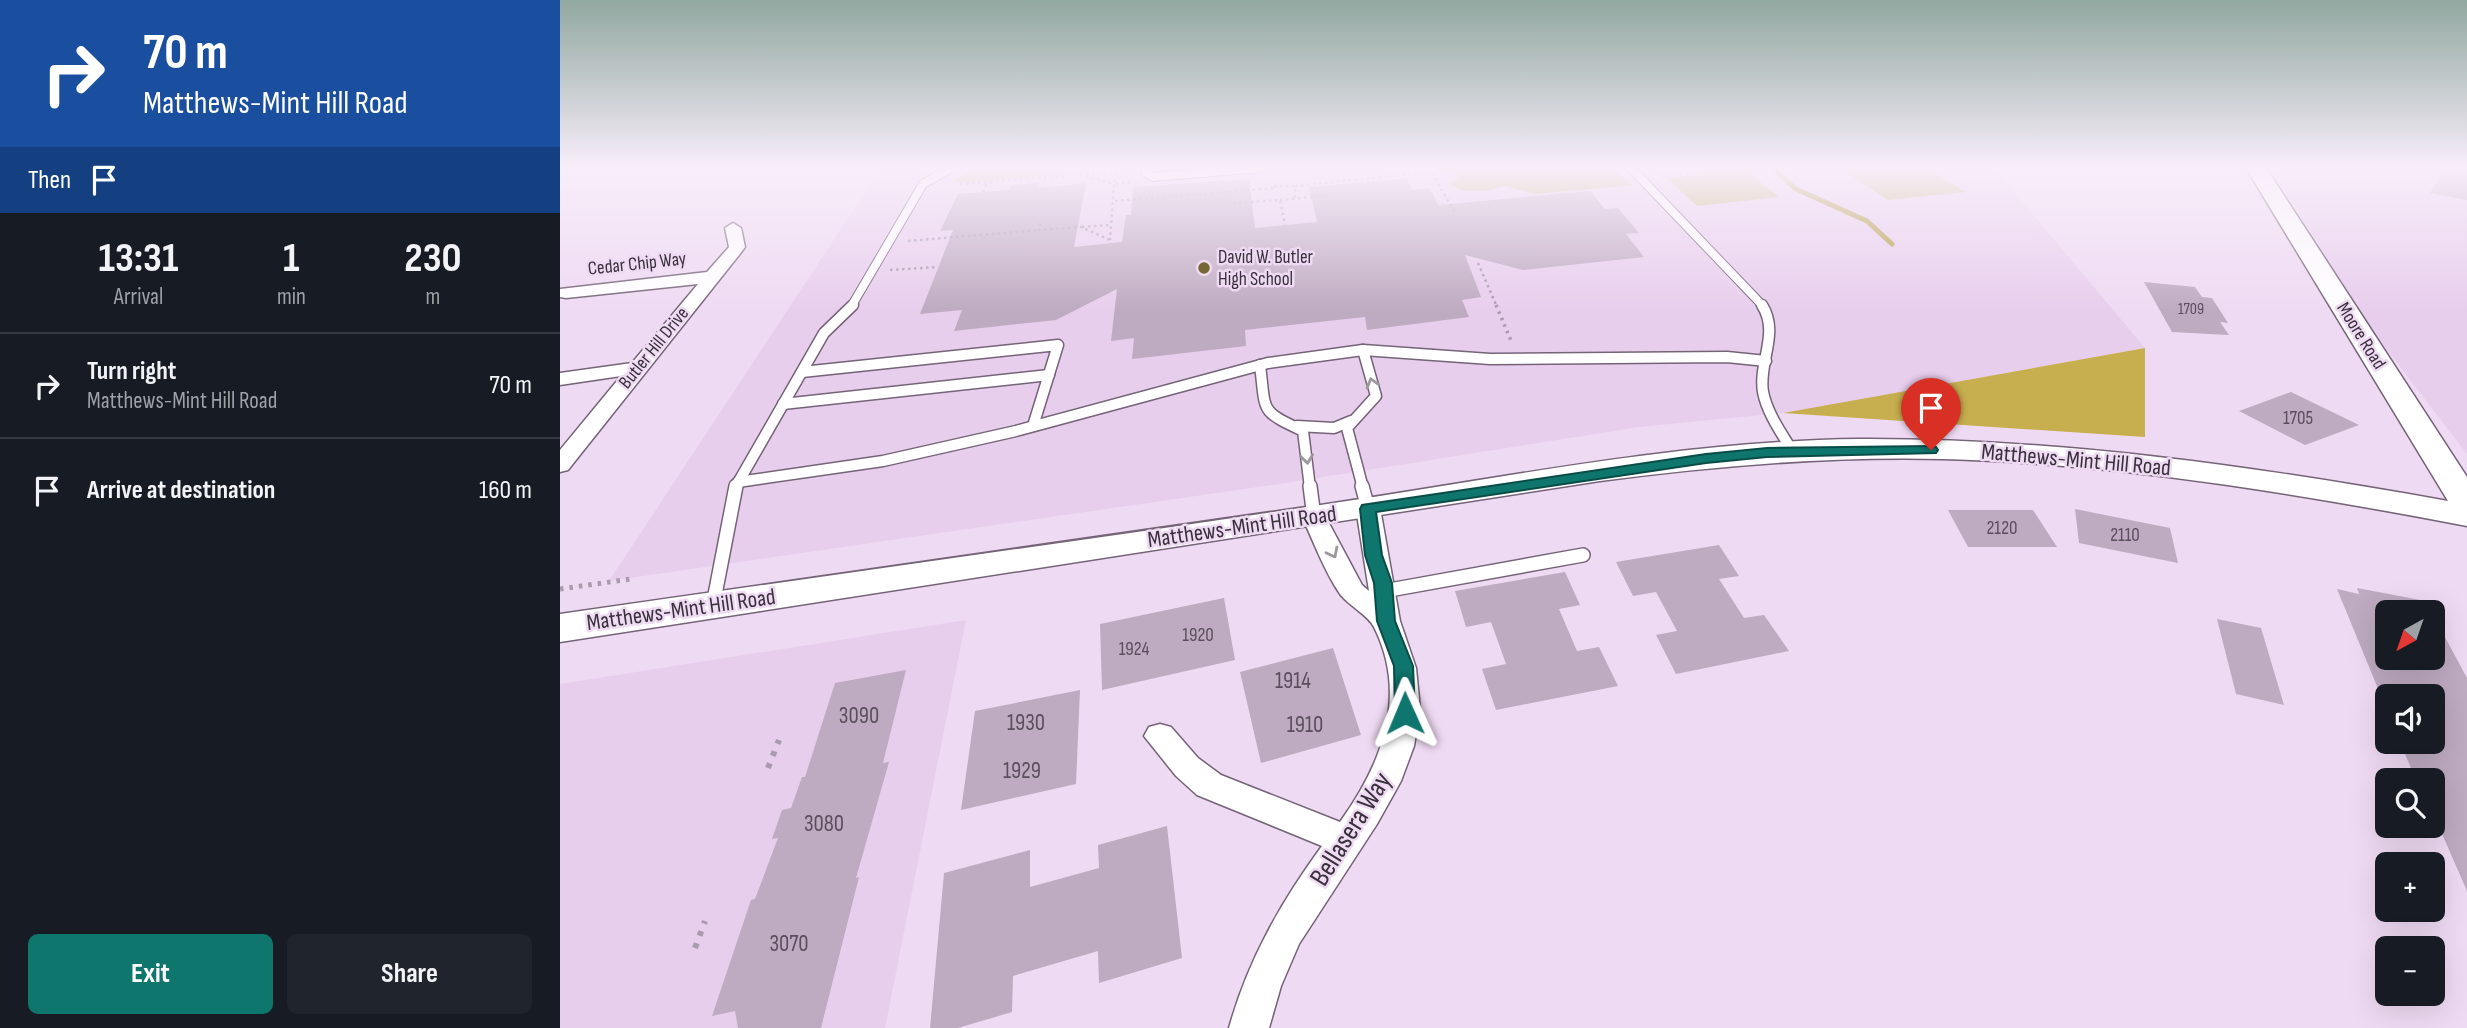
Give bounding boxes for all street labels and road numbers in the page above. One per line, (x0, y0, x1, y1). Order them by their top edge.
street label: Cedar Chip Way (587, 247, 688, 281)
street label: Moore Road (2331, 298, 2391, 374)
street label: Butler Hill Drive (614, 303, 694, 393)
street label: Matthews-Mint Hill Road (1980, 438, 2172, 482)
street label: Matthews-Mint Hill Road (1146, 500, 1338, 554)
street label: Matthews-Mint Hill Road (585, 583, 777, 637)
street label: Bellasera Way (1303, 766, 1399, 892)

